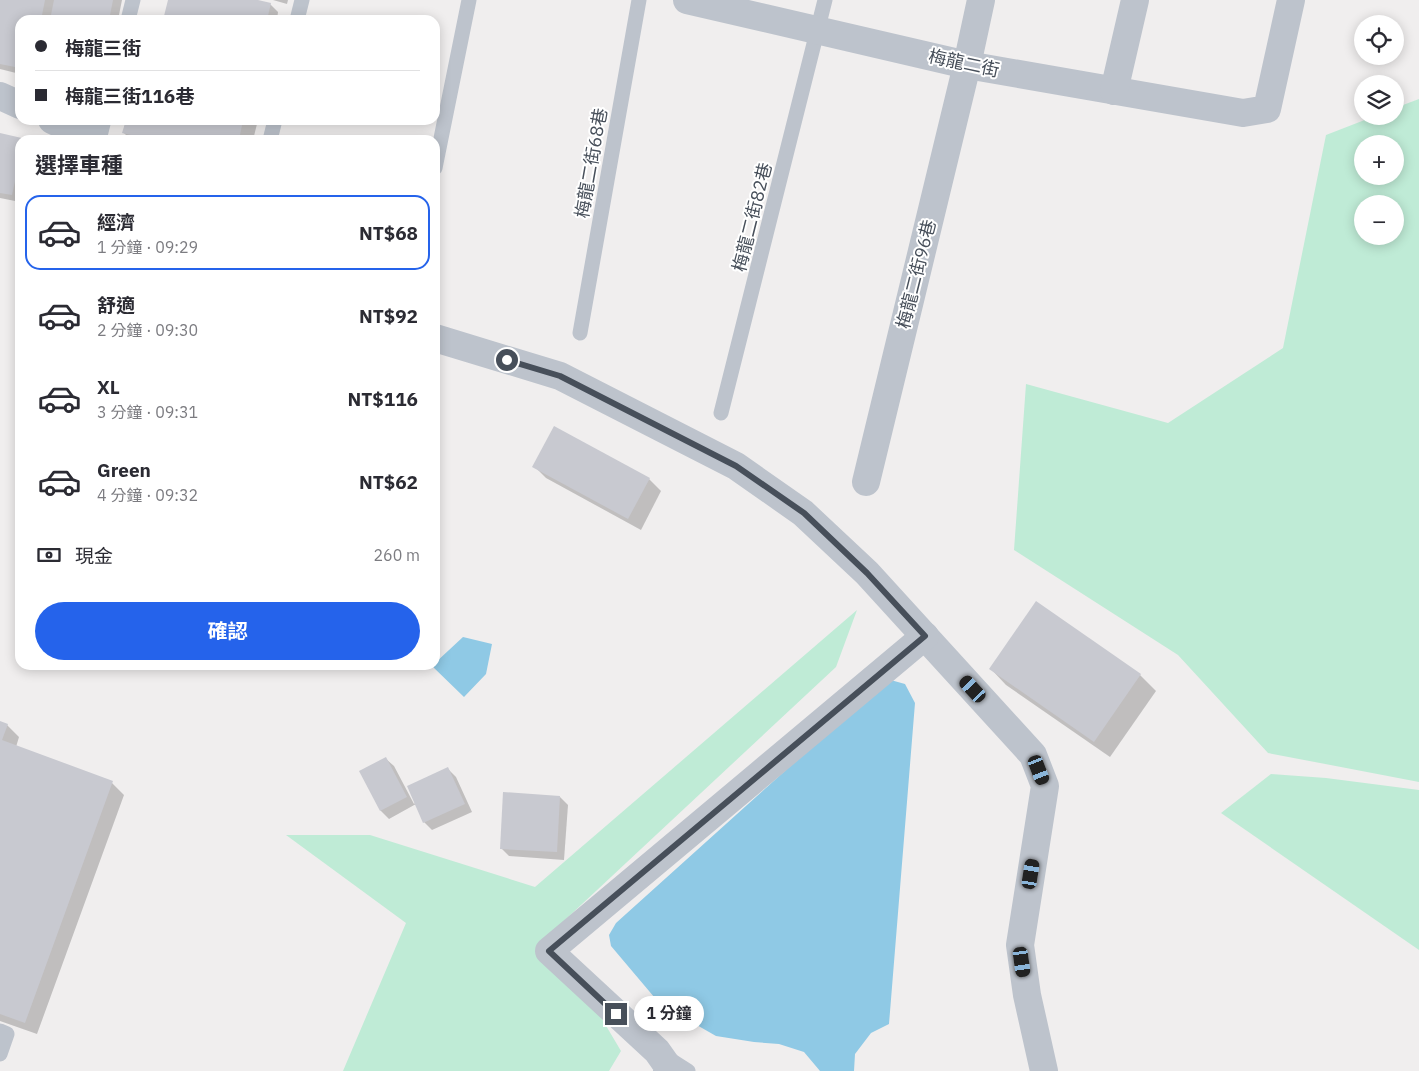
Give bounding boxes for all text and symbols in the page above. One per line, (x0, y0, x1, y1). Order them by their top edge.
map controls (1354, 15, 1404, 245)
button: locate (1354, 15, 1404, 65)
text: 梅龍三街 (65, 36, 141, 60)
street label: 梅龍二街 (926, 44, 1002, 82)
button: layers (1354, 75, 1404, 125)
text: 梅龍三街116巷 (65, 84, 194, 108)
street label: 梅龍二街68巷 (570, 106, 612, 220)
button: + (1354, 135, 1404, 185)
text: 選擇車種 (35, 150, 123, 179)
street label: 梅龍二街82巷 (727, 160, 777, 274)
button: − (1354, 195, 1404, 245)
icon: car (37, 210, 82, 255)
text: 經濟 (97, 210, 135, 234)
street label: 梅龍二街96巷 (891, 217, 941, 331)
text: NT$68 (359, 221, 418, 245)
text: 1 分鐘 · 09:29 (97, 237, 198, 257)
icon: car (37, 293, 82, 338)
text: 舒適 (97, 293, 135, 317)
text: NT$92 (359, 304, 418, 328)
text: 2 分鐘 · 09:30 (97, 320, 198, 340)
route start (496, 349, 518, 371)
text: XL (97, 375, 120, 399)
icon: car (37, 376, 82, 421)
text: NT$116 (348, 387, 418, 411)
text: 3 分鐘 · 09:31 (97, 402, 198, 422)
text: Green (97, 458, 151, 482)
icon: car (37, 459, 82, 504)
text: NT$62 (359, 470, 418, 494)
text: 4 分鐘 · 09:32 (97, 485, 198, 505)
icon: cash (35, 541, 63, 569)
text: 現金 (75, 544, 113, 568)
text: 260 m (373, 545, 420, 565)
button: 確認 (35, 602, 420, 660)
car (957, 673, 988, 705)
car (1026, 753, 1051, 787)
car (1021, 858, 1040, 890)
car (1012, 946, 1031, 978)
callout: 1 分鐘 (634, 996, 704, 1032)
route end (605, 1003, 627, 1025)
text: 1 分鐘 (646, 1003, 692, 1023)

